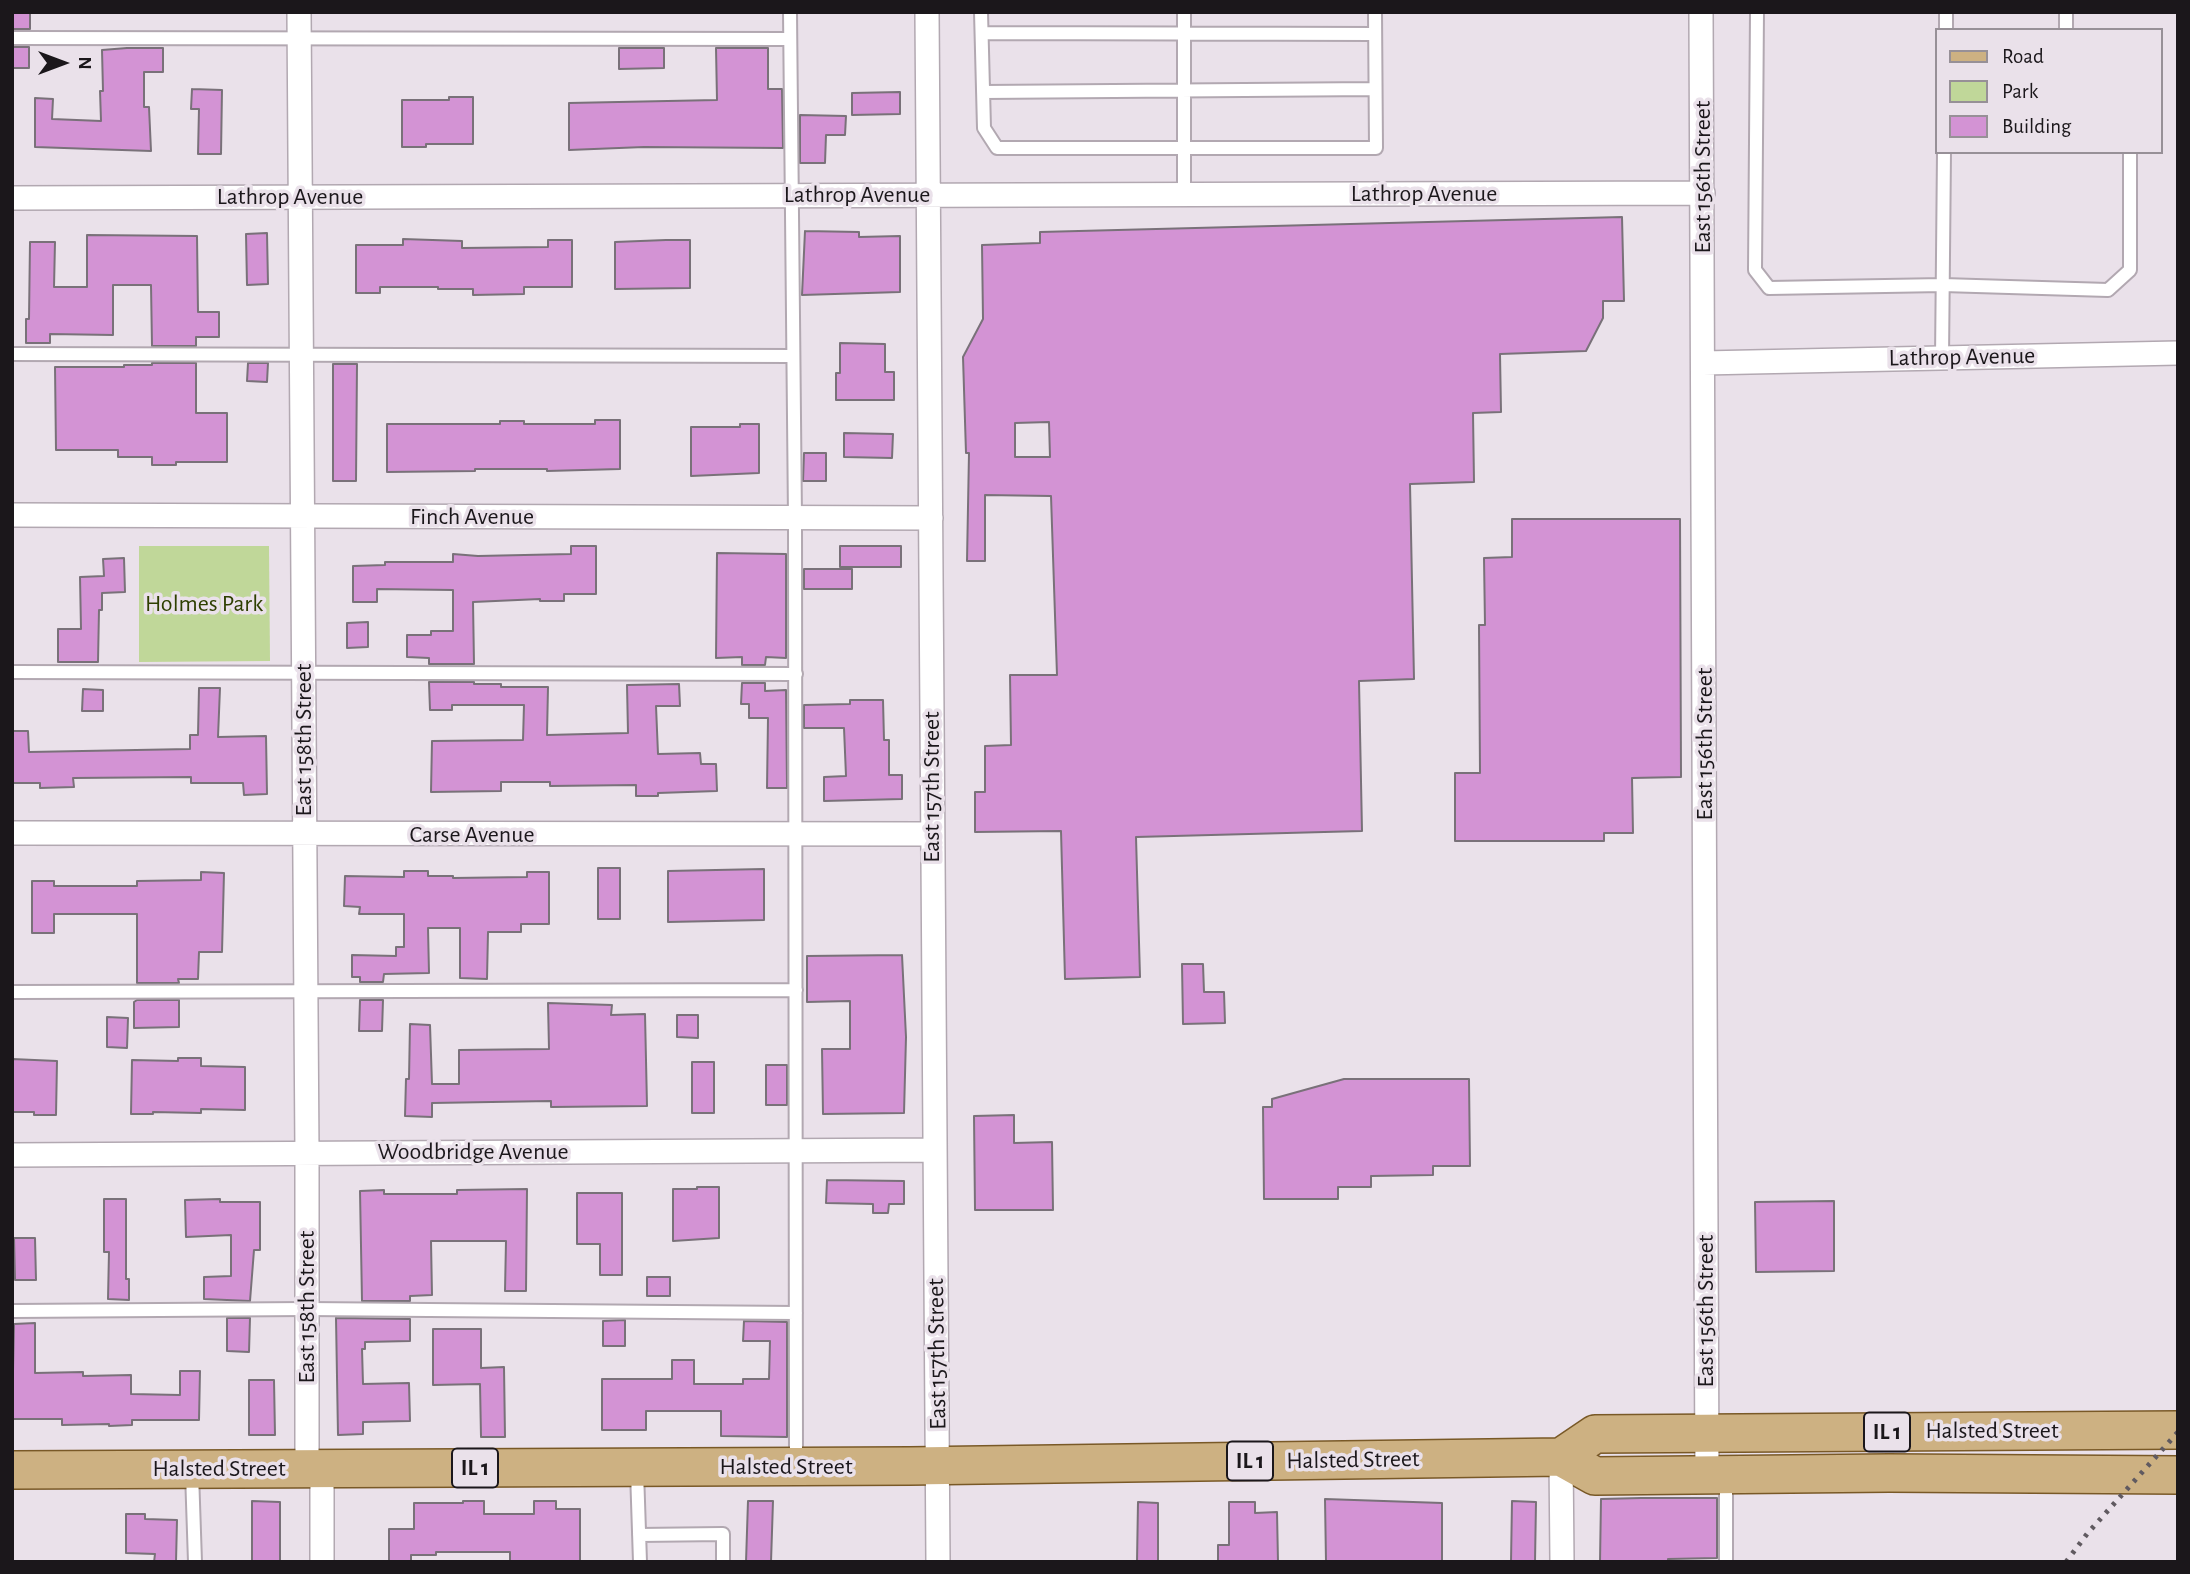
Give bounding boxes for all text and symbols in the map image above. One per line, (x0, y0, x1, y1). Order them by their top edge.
north arrow (28, 28, 98, 98)
legend (1934, 28, 2162, 154)
text: Road (2002, 46, 2044, 67)
text: N (75, 56, 94, 70)
text: Park (2002, 81, 2038, 102)
street label: East 156th Street (1689, 101, 1717, 253)
text: Building (2002, 116, 2071, 137)
street label: Lathrop Avenue (1351, 180, 1497, 208)
street label: Lathrop Avenue (784, 181, 930, 209)
street label: Lathrop Avenue (217, 183, 363, 211)
street label: Lathrop Avenue (1888, 341, 2036, 373)
street label: Finch Avenue (410, 503, 534, 531)
park label: Holmes Park (145, 590, 263, 618)
street label: East 158th Street (290, 664, 318, 816)
street label: East 156th Street (1691, 668, 1719, 820)
street label: East 157th Street (918, 711, 946, 863)
street label: Carse Avenue (410, 821, 534, 849)
street label: Woodbridge Avenue (377, 1138, 569, 1166)
street label: East 158th Street (293, 1231, 321, 1383)
street label: East 156th Street (1692, 1235, 1720, 1387)
street label: East 157th Street (921, 1278, 953, 1430)
road number: IL 1 (1864, 1413, 1910, 1452)
street label: Halsted Street (1925, 1417, 2059, 1445)
road number: IL 1 (1227, 1442, 1273, 1480)
street label: Halsted Street (1286, 1444, 1420, 1476)
road number: IL 1 (452, 1448, 498, 1488)
street label: Halsted Street (719, 1453, 853, 1481)
street label: Halsted Street (152, 1455, 286, 1483)

